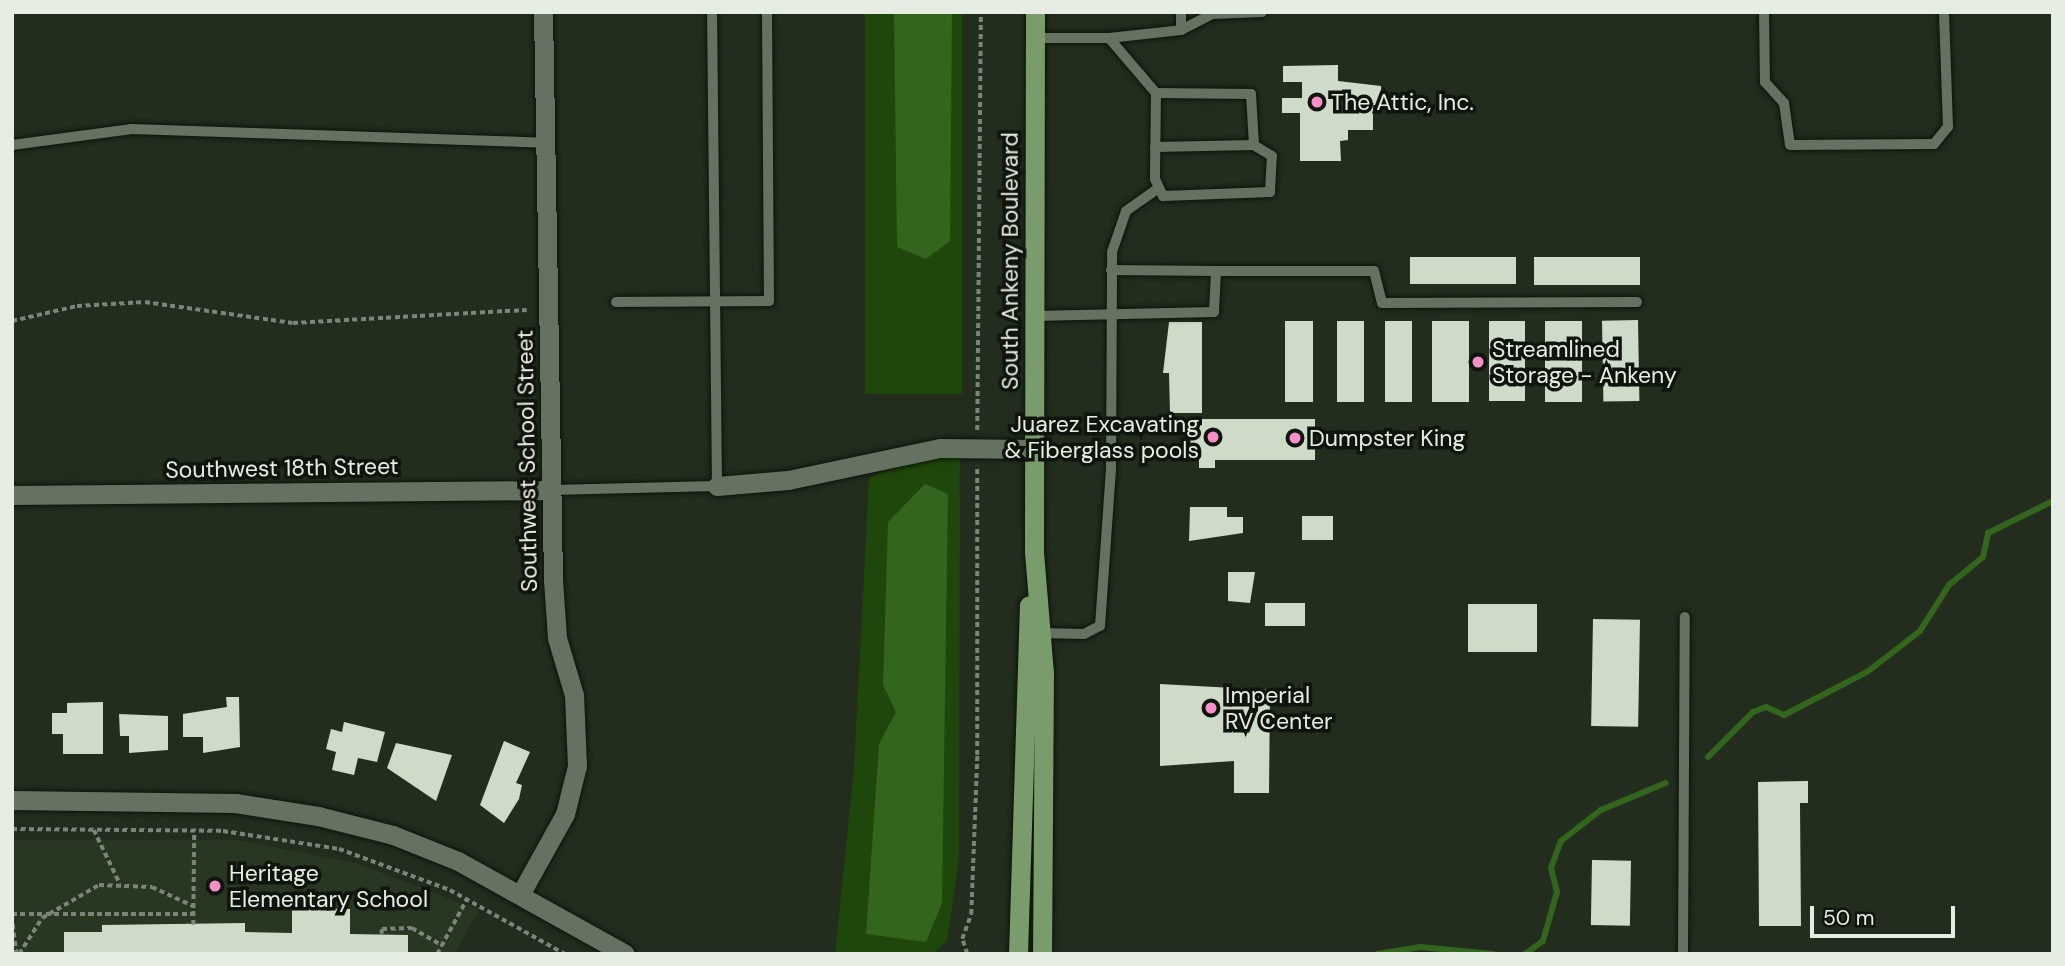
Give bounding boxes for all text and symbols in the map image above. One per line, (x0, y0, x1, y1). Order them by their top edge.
place label: The Attic, Inc. (1331, 88, 1474, 116)
marker: The Attic, Inc. (1309, 94, 1325, 110)
street label: South Ankeny Boulevard (996, 132, 1024, 390)
street label: Southwest School Street (511, 330, 543, 592)
place label: Streamlined Storage - Ankeny (1492, 335, 1677, 389)
marker: Streamlined Storage - Ankeny (1470, 354, 1486, 370)
place label: Juarez Excavating & Fiberglass pools (1004, 410, 1199, 464)
place label: Dumpster King (1309, 424, 1465, 452)
marker: Juarez Excavating & Fiberglass pools (1205, 429, 1221, 445)
marker: Dumpster King (1287, 430, 1303, 446)
street label: Southwest 18th Street (165, 452, 399, 484)
place label: Imperial RV Center (1225, 681, 1333, 735)
marker: Imperial RV Center (1203, 700, 1219, 716)
place label: Heritage Elementary School (229, 859, 428, 913)
marker: Heritage Elementary School (207, 878, 223, 894)
scale bar (1813, 892, 1958, 936)
text: 50 m (1823, 904, 1874, 932)

